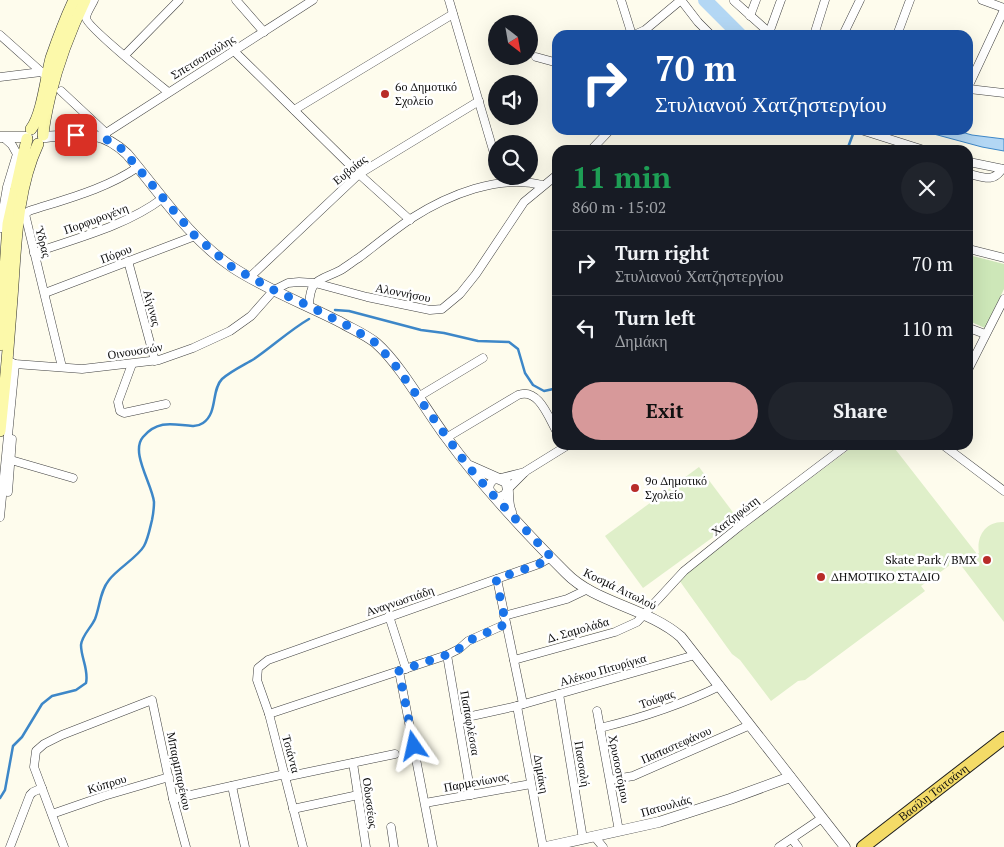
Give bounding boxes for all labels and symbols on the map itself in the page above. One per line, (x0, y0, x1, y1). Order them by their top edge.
north arrow (488, 15, 538, 65)
street label: Σπετσοπούλης (168, 31, 238, 82)
place label: 6ο Δημοτικό Σχολείο (395, 79, 457, 108)
marker: 6ο Δημοτικό Σχολείο (379, 88, 391, 100)
pin (55, 114, 97, 156)
street label: Ευβοίας (330, 151, 370, 188)
street label: Πορφυρογένη (62, 200, 130, 237)
street label: Ύδρας (32, 224, 55, 259)
street label: Πόρου (98, 241, 134, 266)
street label: Αλοννήσου (374, 280, 432, 305)
street label: Αίγινας (140, 288, 165, 328)
street label: Οινουσσών (106, 339, 164, 362)
place label: 9ο Δημοτικό Σχολείο (645, 473, 707, 502)
marker: 9ο Δημοτικό Σχολείο (629, 482, 641, 494)
street label: Χατζηφώτη (708, 492, 762, 539)
place label: Skate Park / BMX (885, 552, 977, 567)
marker: Skate Park / BMX (981, 554, 993, 566)
street label: Κοσμά Αιτωλού (581, 564, 659, 613)
place label: ΔΗΜΟΤΙΚΟ ΣΤΑΔΙΟ (831, 569, 940, 584)
marker: ΔΗΜΟΤΙΚΟ ΣΤΑΔΙΟ (815, 571, 827, 583)
street label: Αναγνωστιάδη (364, 582, 436, 619)
street label: Δ. Σαμολάδα (545, 613, 611, 646)
street label: Αλέκου Πιτυρίγκα (558, 650, 649, 689)
street label: Τούφας (637, 685, 677, 712)
street label: Παπαφλέσσα (457, 689, 484, 757)
position arrow (387, 719, 439, 771)
street label: Παπαστεφάνου (638, 722, 713, 767)
street label: Μπαρμπαρέκου (164, 730, 195, 811)
street label: Τσιάντα (279, 733, 304, 775)
street label: Χρυσοστόμου (606, 734, 633, 804)
street label: Πασσαλή (571, 740, 594, 788)
street label: Δημάκη (531, 753, 552, 795)
street label: Βασίλη Τσιτσάνη (895, 760, 971, 824)
street label: Παρμενίωνος (442, 768, 510, 795)
street label: Κύπρου (86, 770, 128, 797)
street label: Οδυσσέως (360, 777, 381, 829)
street label: Πατουλιάς (639, 791, 693, 820)

